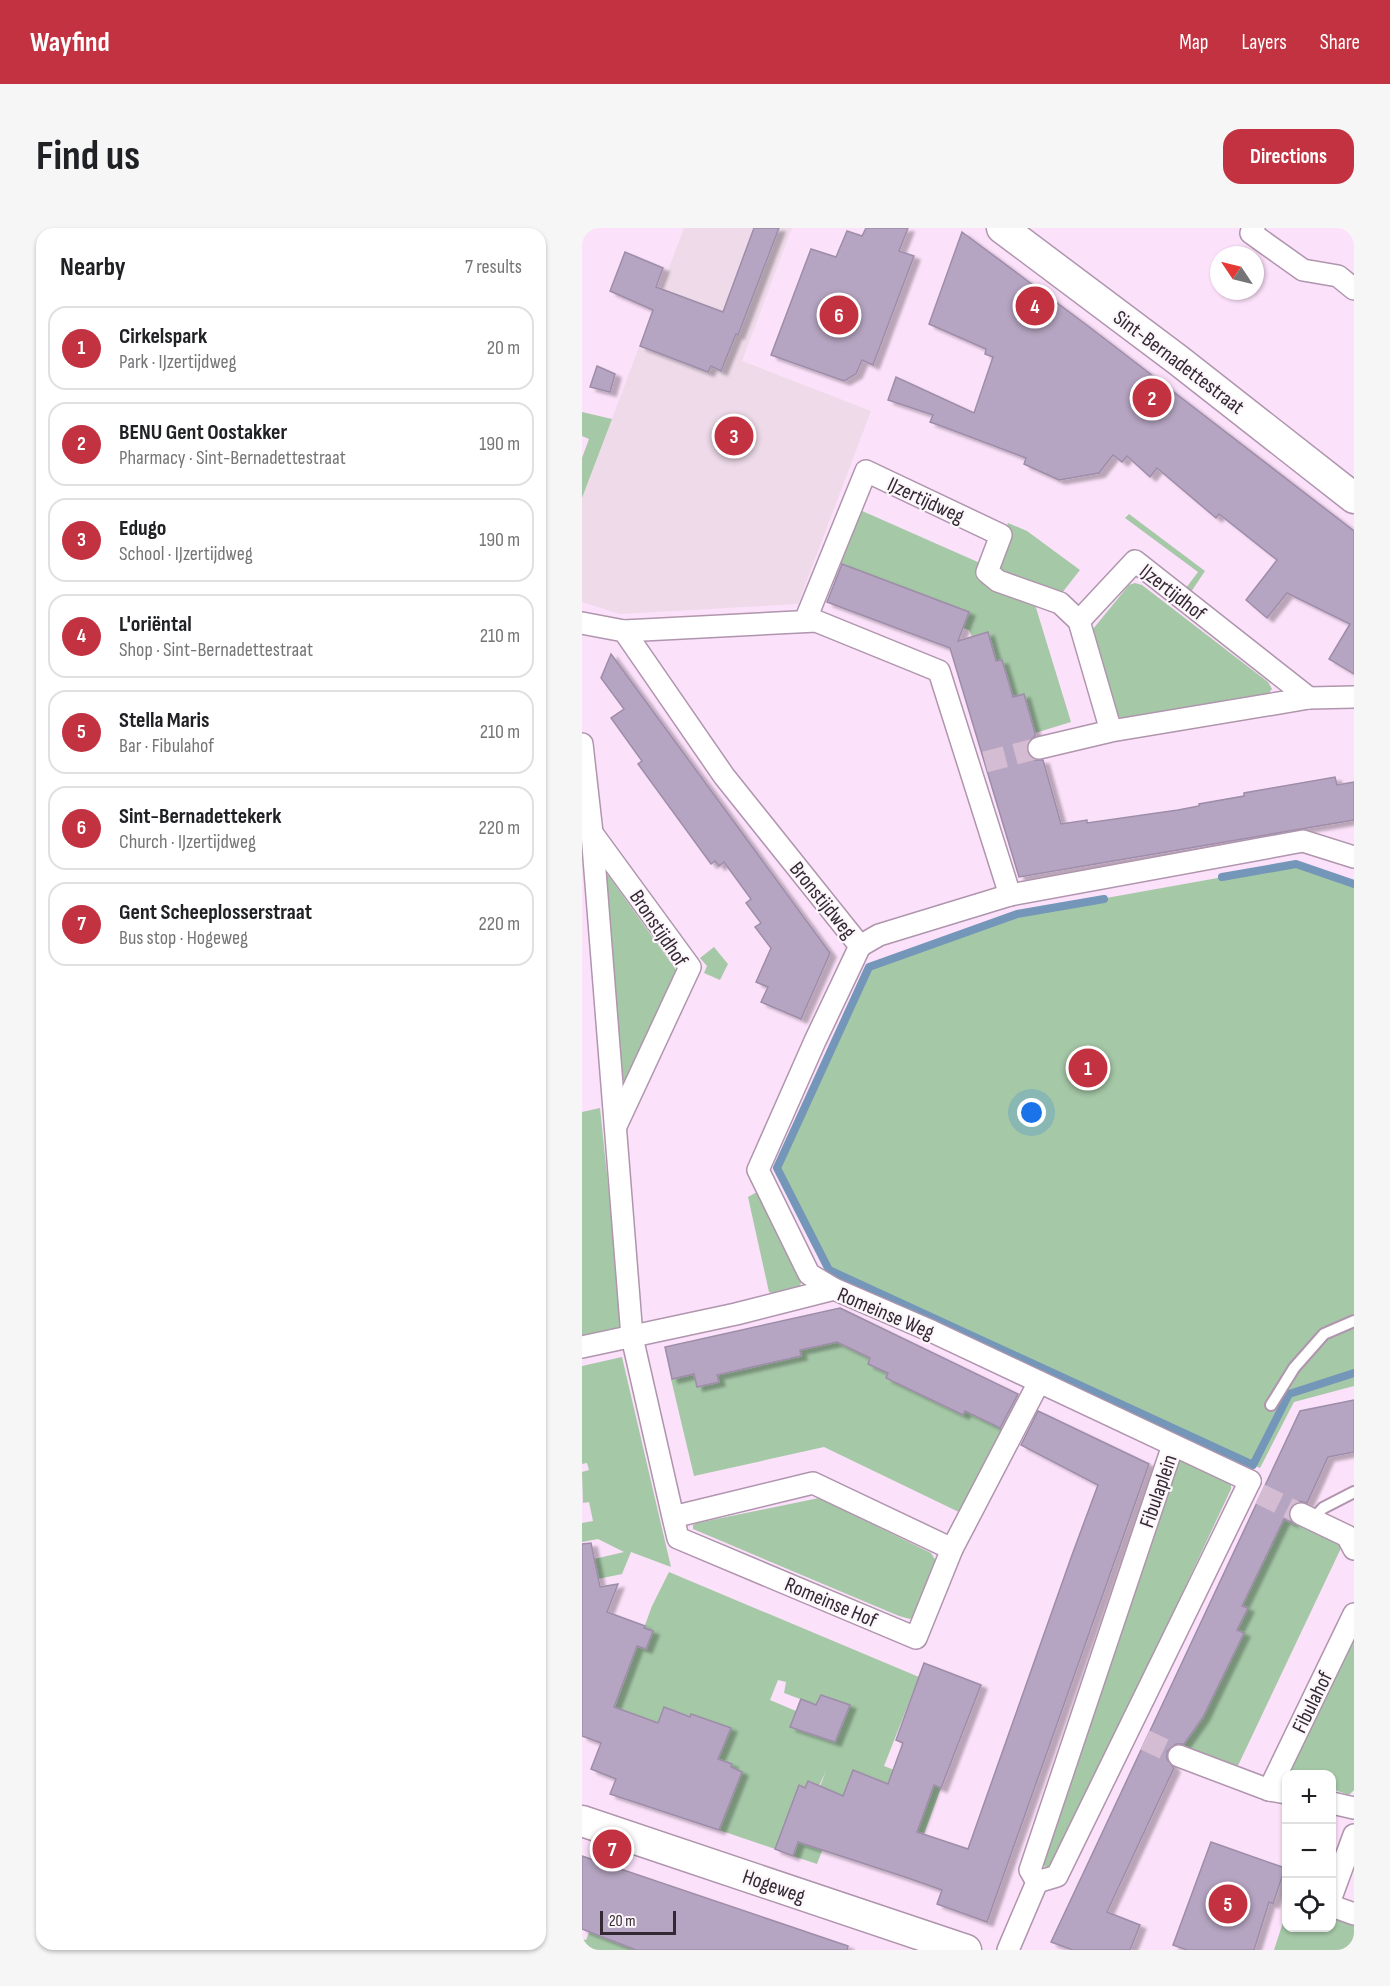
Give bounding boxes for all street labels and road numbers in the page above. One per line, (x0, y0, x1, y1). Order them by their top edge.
street label: Sint-Bernadettestraat (1108, 305, 1249, 420)
street label: IJzertijdweg (883, 472, 968, 529)
street label: IJzertijdhof (1135, 559, 1211, 627)
street label: Bronstijdweg (784, 857, 861, 944)
street label: Bronstijdhof (624, 885, 694, 972)
street label: Romeinse Weg (834, 1282, 938, 1345)
street label: Fibulaplein (1134, 1451, 1183, 1531)
street label: Romeinse Hof (781, 1572, 882, 1633)
street label: Fibulahof (1287, 1667, 1338, 1737)
street label: Hogeweg (739, 1864, 808, 1909)

